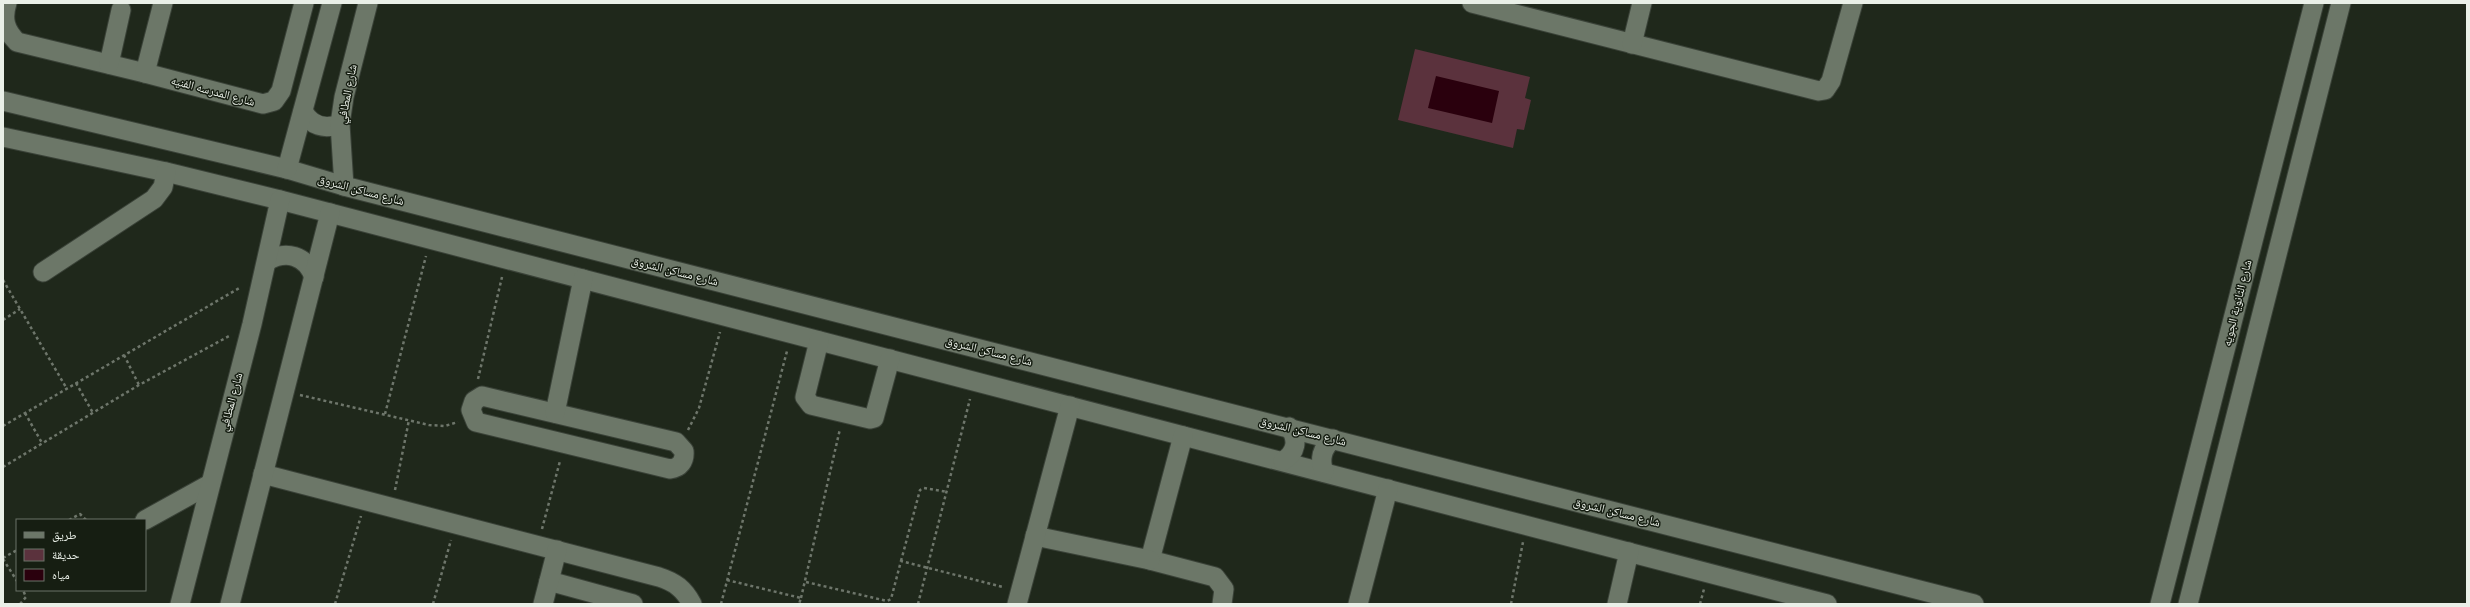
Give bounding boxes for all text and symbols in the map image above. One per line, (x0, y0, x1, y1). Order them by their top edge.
street label: شارع المطافي (332, 63, 363, 125)
street label: شارع المدرسه الفنيه (169, 71, 257, 110)
street label: شارع مساكن الشروق (316, 170, 406, 209)
street label: شارع مساكن الشروق (630, 251, 720, 290)
street label: شارع الثانوية الجويه (2218, 258, 2256, 348)
street label: شارع مساكن الشروق (944, 331, 1034, 370)
street label: شارع المطافي (215, 371, 249, 434)
street label: شارع مساكن الشروق (1258, 411, 1348, 450)
street label: شارع مساكن الشروق (1572, 492, 1662, 531)
legend (16, 519, 146, 591)
text: طريق (52, 526, 77, 543)
text: حديقة (52, 546, 80, 563)
text: مياه (52, 566, 70, 583)

